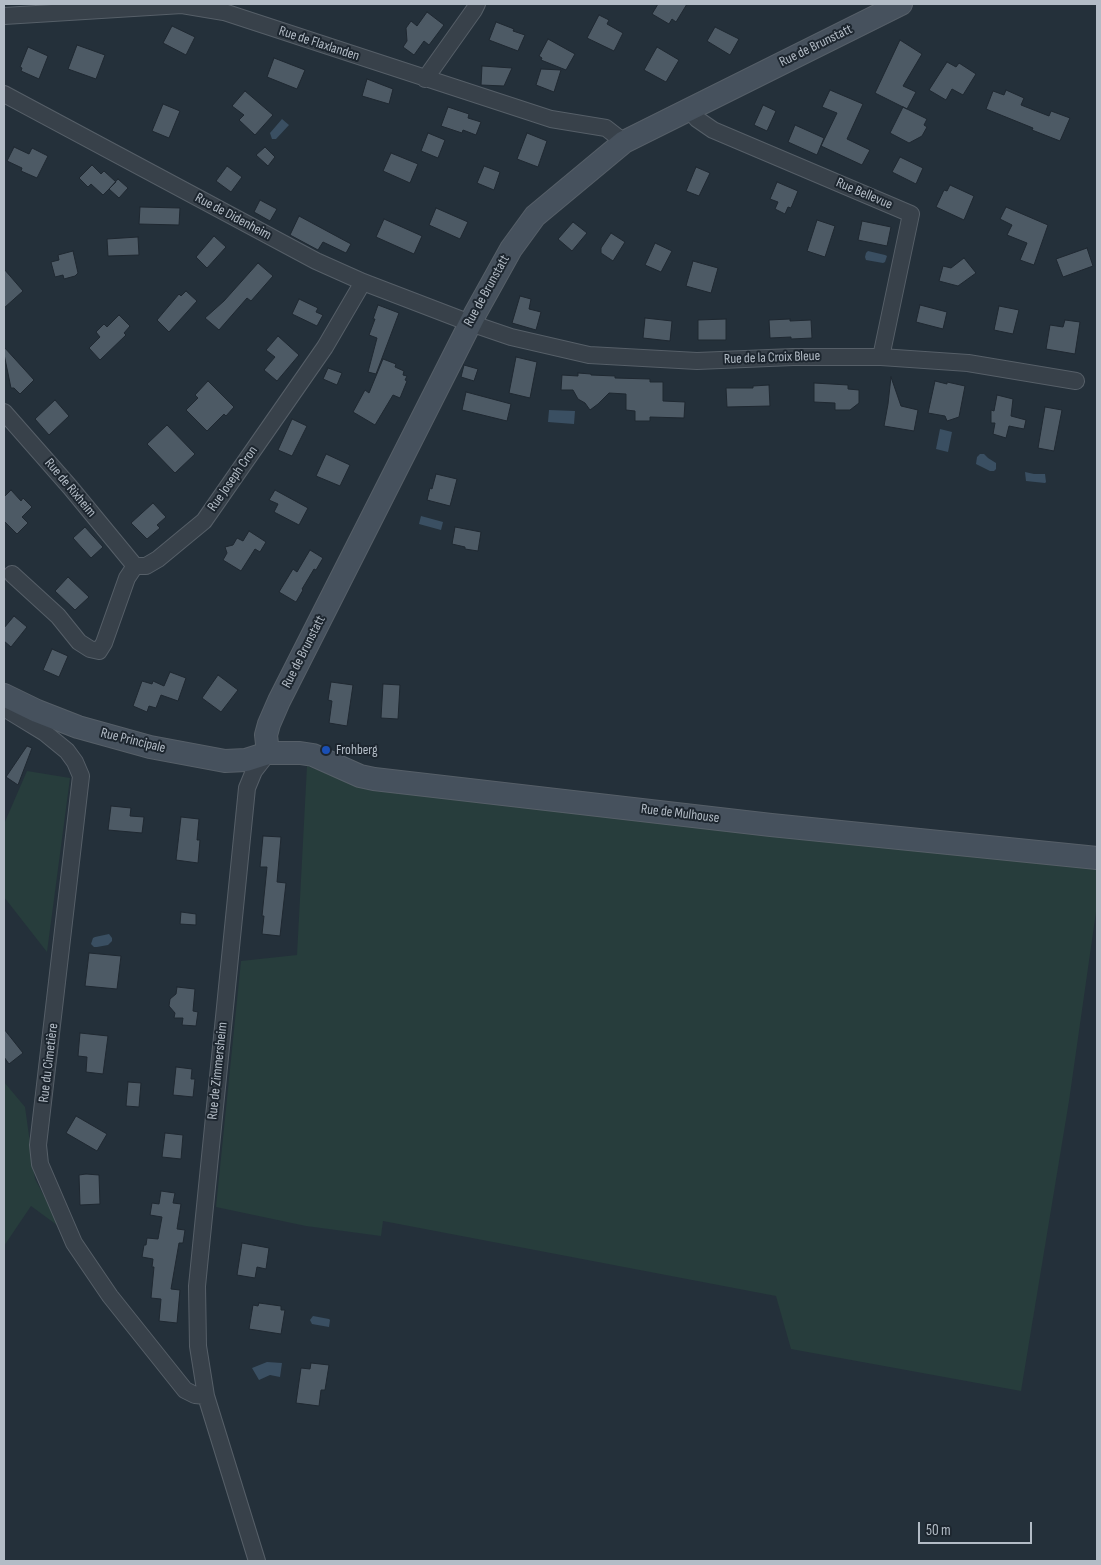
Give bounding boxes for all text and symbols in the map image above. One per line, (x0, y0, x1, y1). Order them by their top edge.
street label: Rue de Brunstatt (777, 21, 855, 71)
street label: Rue de Flaxlanden (277, 23, 361, 65)
street label: Rue Bellevue (833, 175, 895, 213)
street label: Rue de Didenheim (192, 190, 274, 244)
street label: Rue de Brunstatt (460, 252, 514, 330)
street label: Rue de la Croix Bleue (724, 348, 820, 368)
street label: Rue Joseph Cron (204, 443, 262, 515)
street label: Rue de Rixheim (41, 455, 99, 521)
street label: Rue de Brunstatt (279, 613, 329, 691)
street label: Rue Principale (99, 725, 167, 757)
place label: Frohberg (336, 742, 378, 758)
marker: Frohberg (320, 744, 332, 756)
street label: Rue de Mulhouse (640, 801, 720, 827)
street label: Rue de Zimmersheim (205, 1021, 231, 1121)
street label: Rue du Cimetière (36, 1022, 62, 1104)
scale bar (921, 1512, 1035, 1544)
text: 50 m (926, 1521, 951, 1540)

